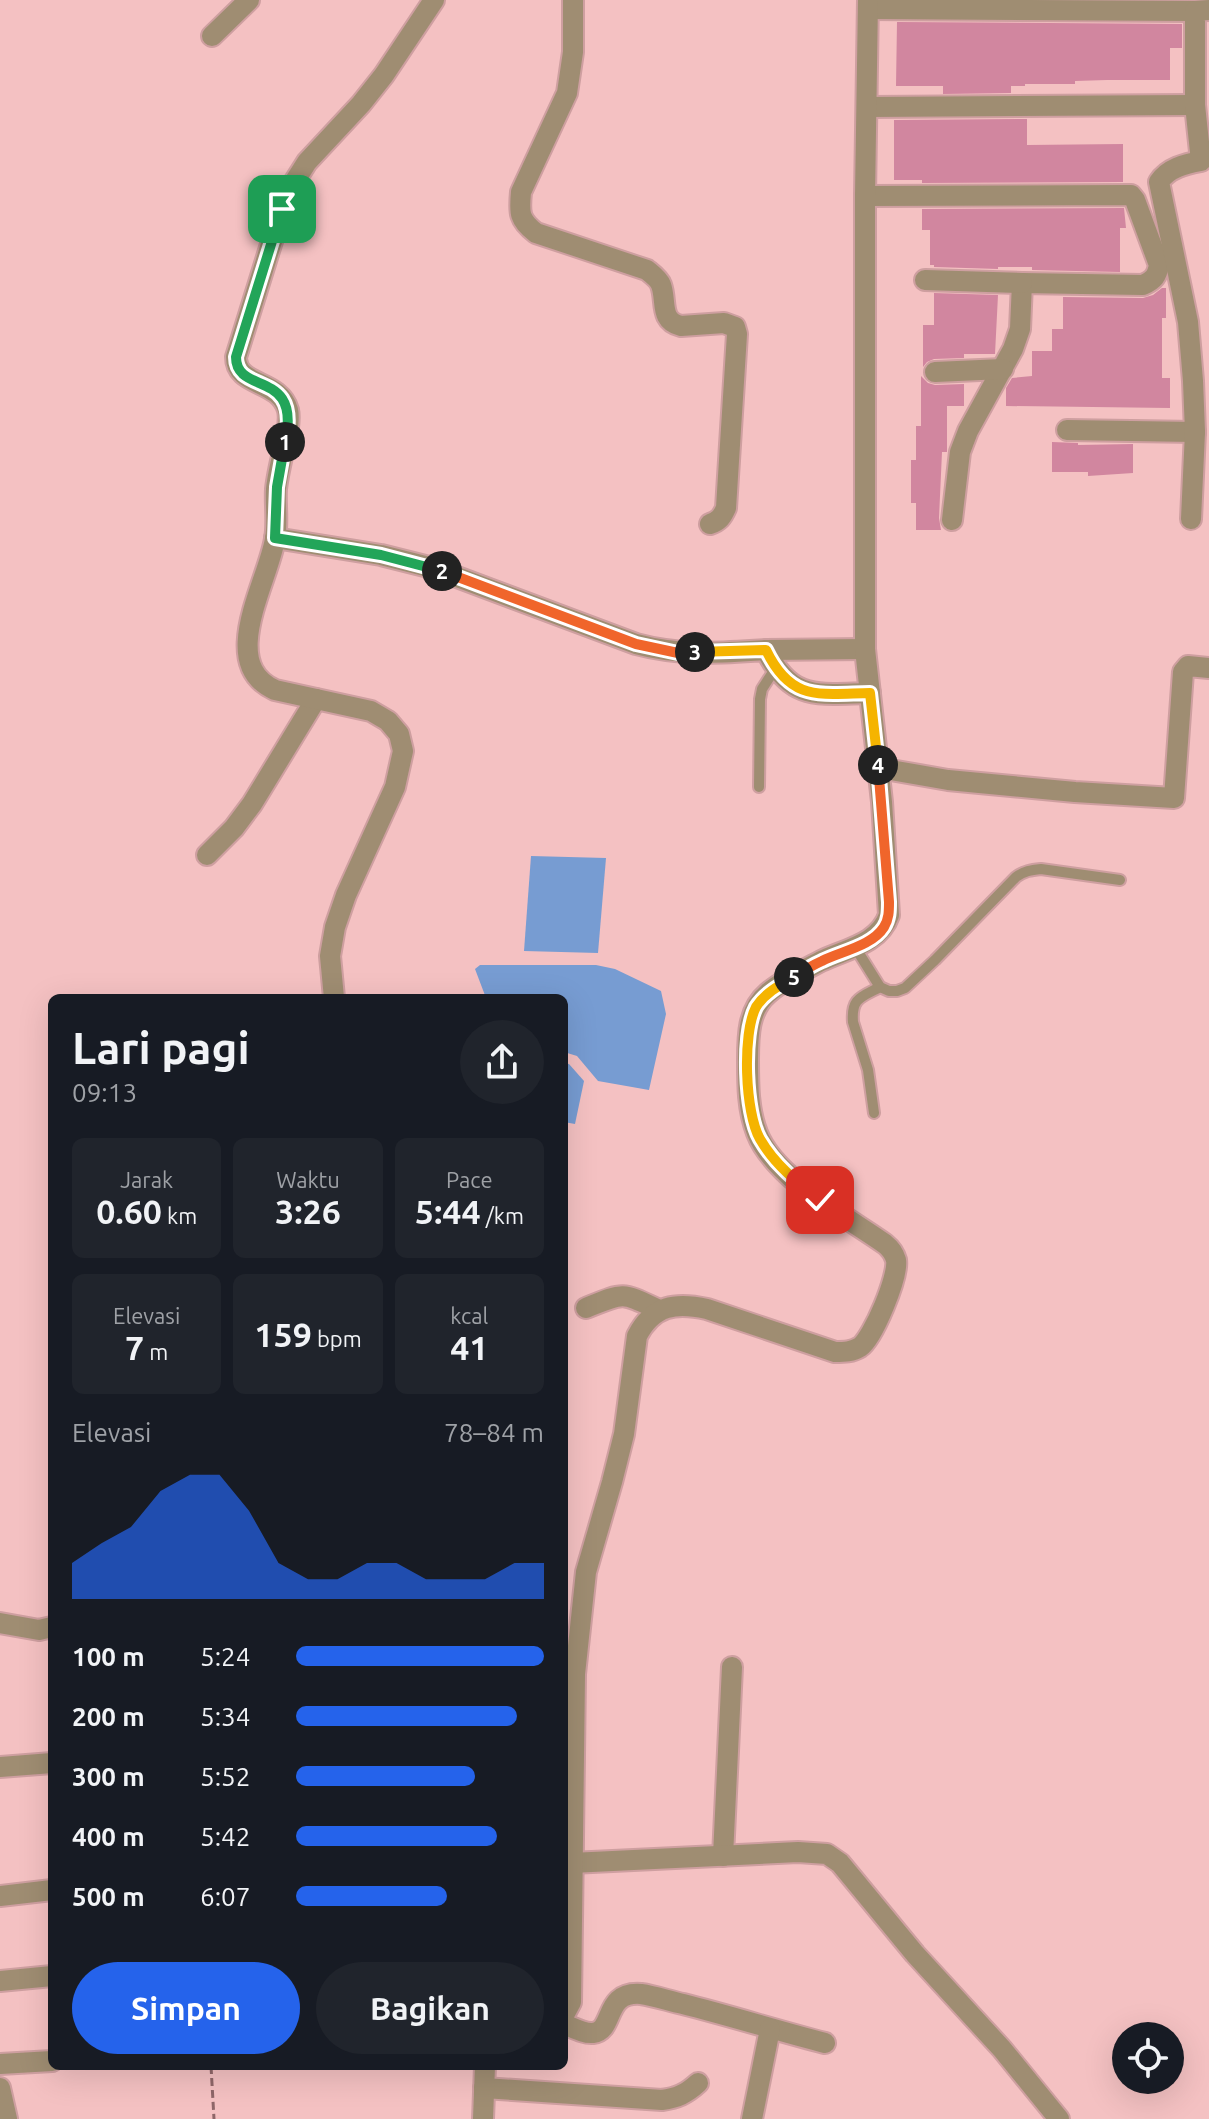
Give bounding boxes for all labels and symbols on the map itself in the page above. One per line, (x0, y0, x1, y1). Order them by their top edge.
pin (248, 175, 316, 243)
pin: 1 (265, 422, 305, 462)
pin: 2 (422, 551, 462, 591)
pin: 3 (675, 632, 715, 672)
pin: 4 (858, 745, 898, 785)
pin: 5 (774, 957, 814, 997)
pin (786, 1166, 854, 1234)

